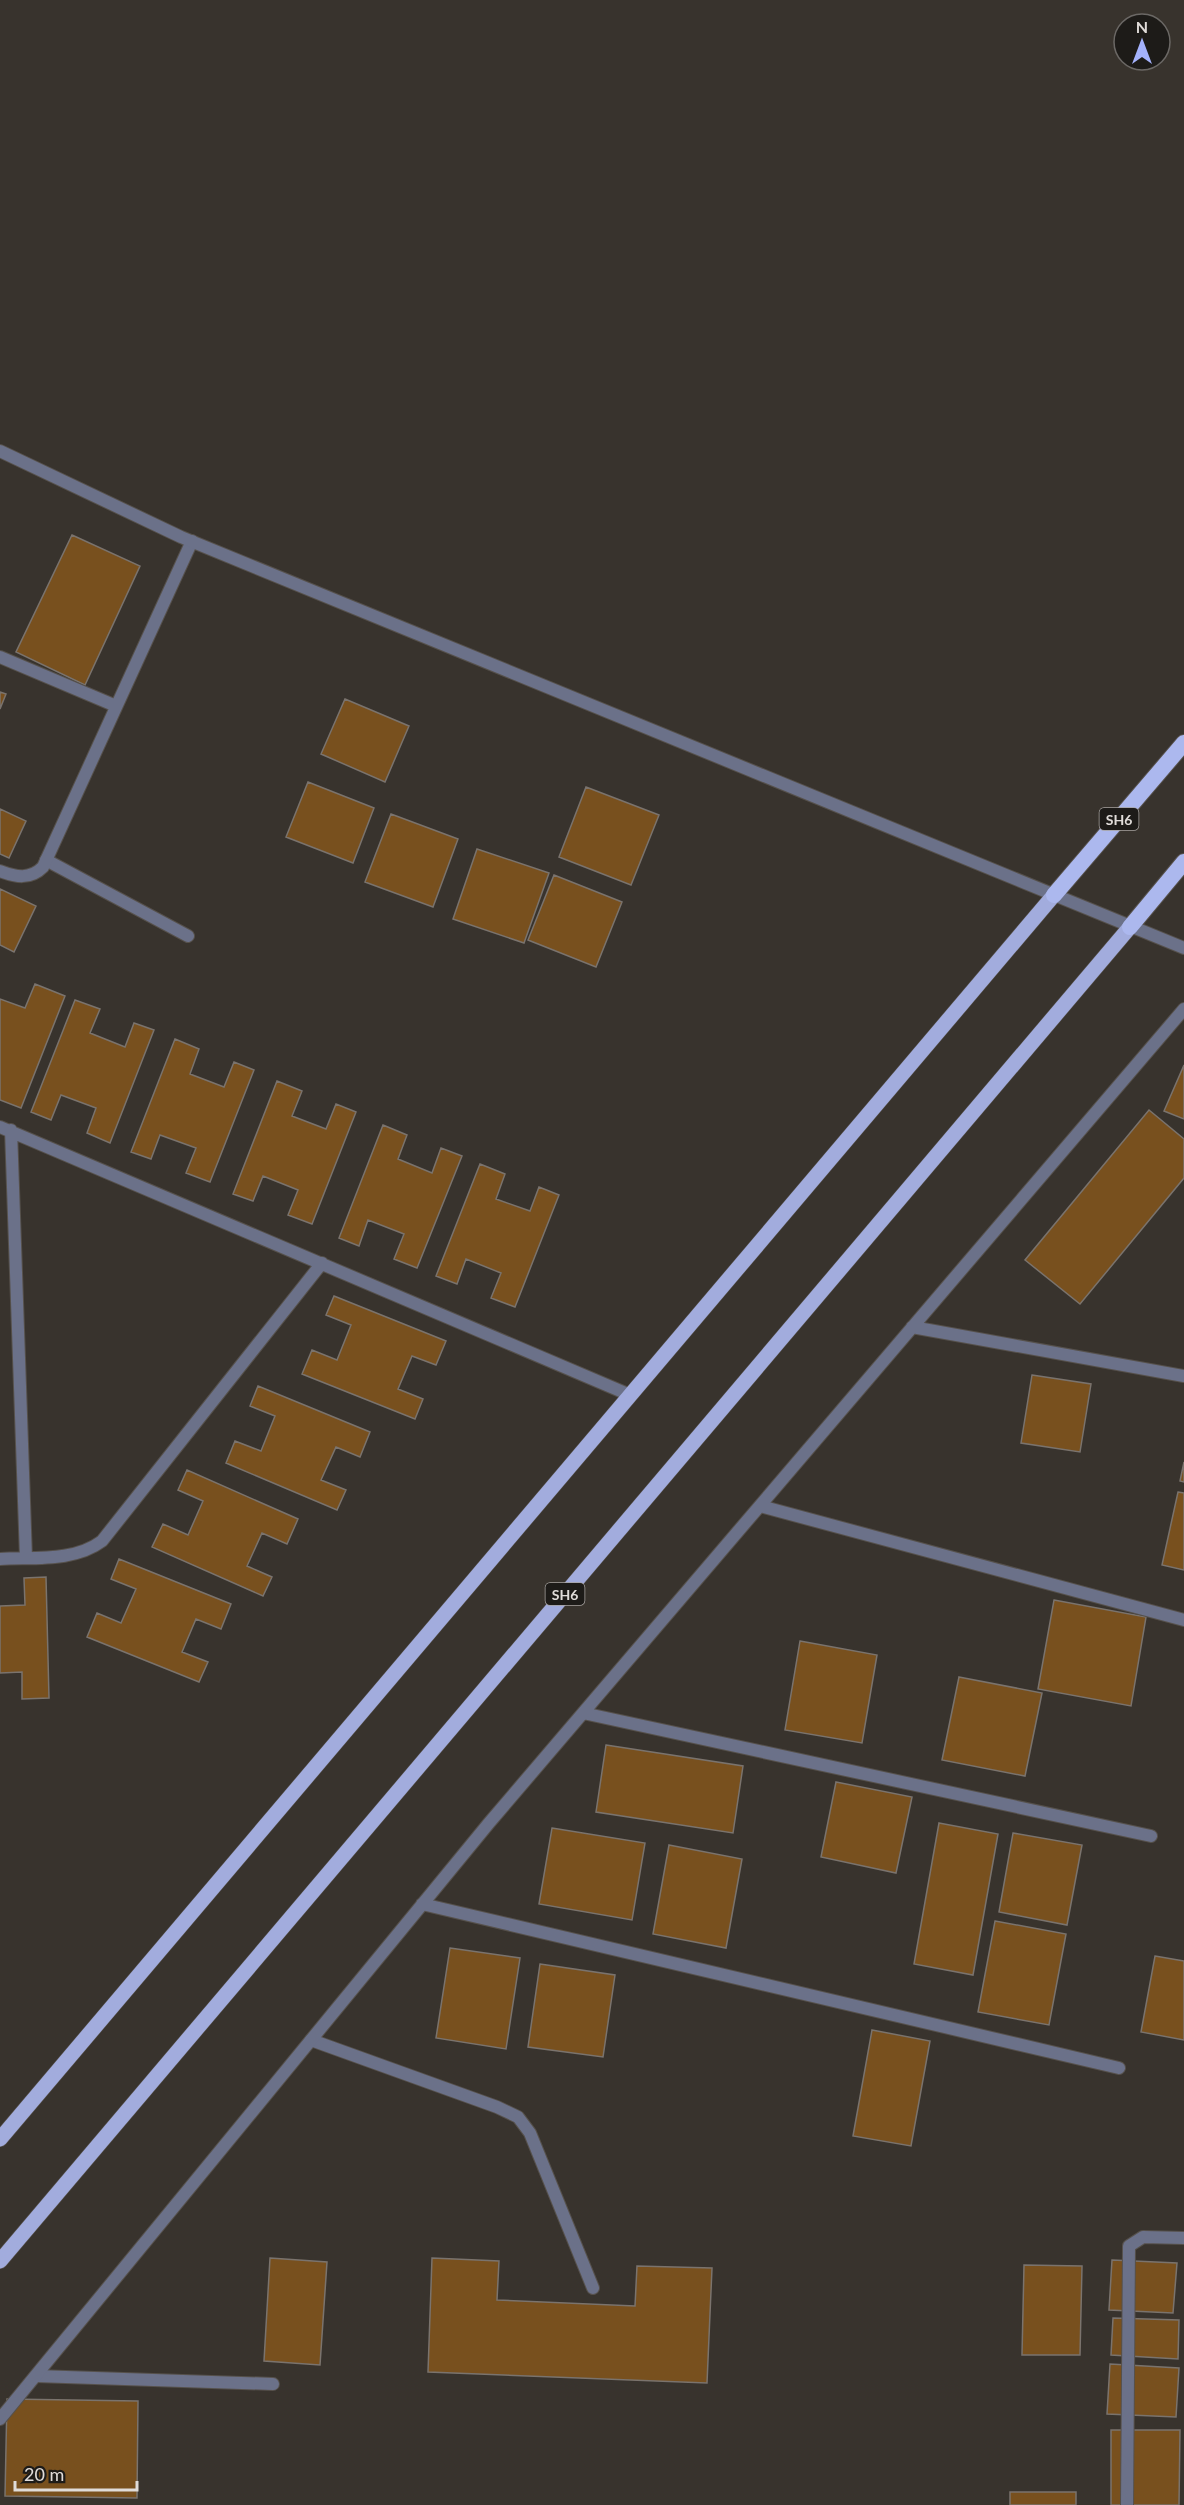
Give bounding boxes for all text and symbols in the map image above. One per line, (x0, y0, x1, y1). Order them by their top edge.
north arrow (1112, 12, 1172, 72)
text: N (1136, 17, 1148, 36)
road number: SH6 (1100, 808, 1138, 830)
road number: SH6 (546, 1583, 584, 1605)
scale bar (15, 2454, 136, 2492)
text: 20 m (24, 2463, 64, 2485)

